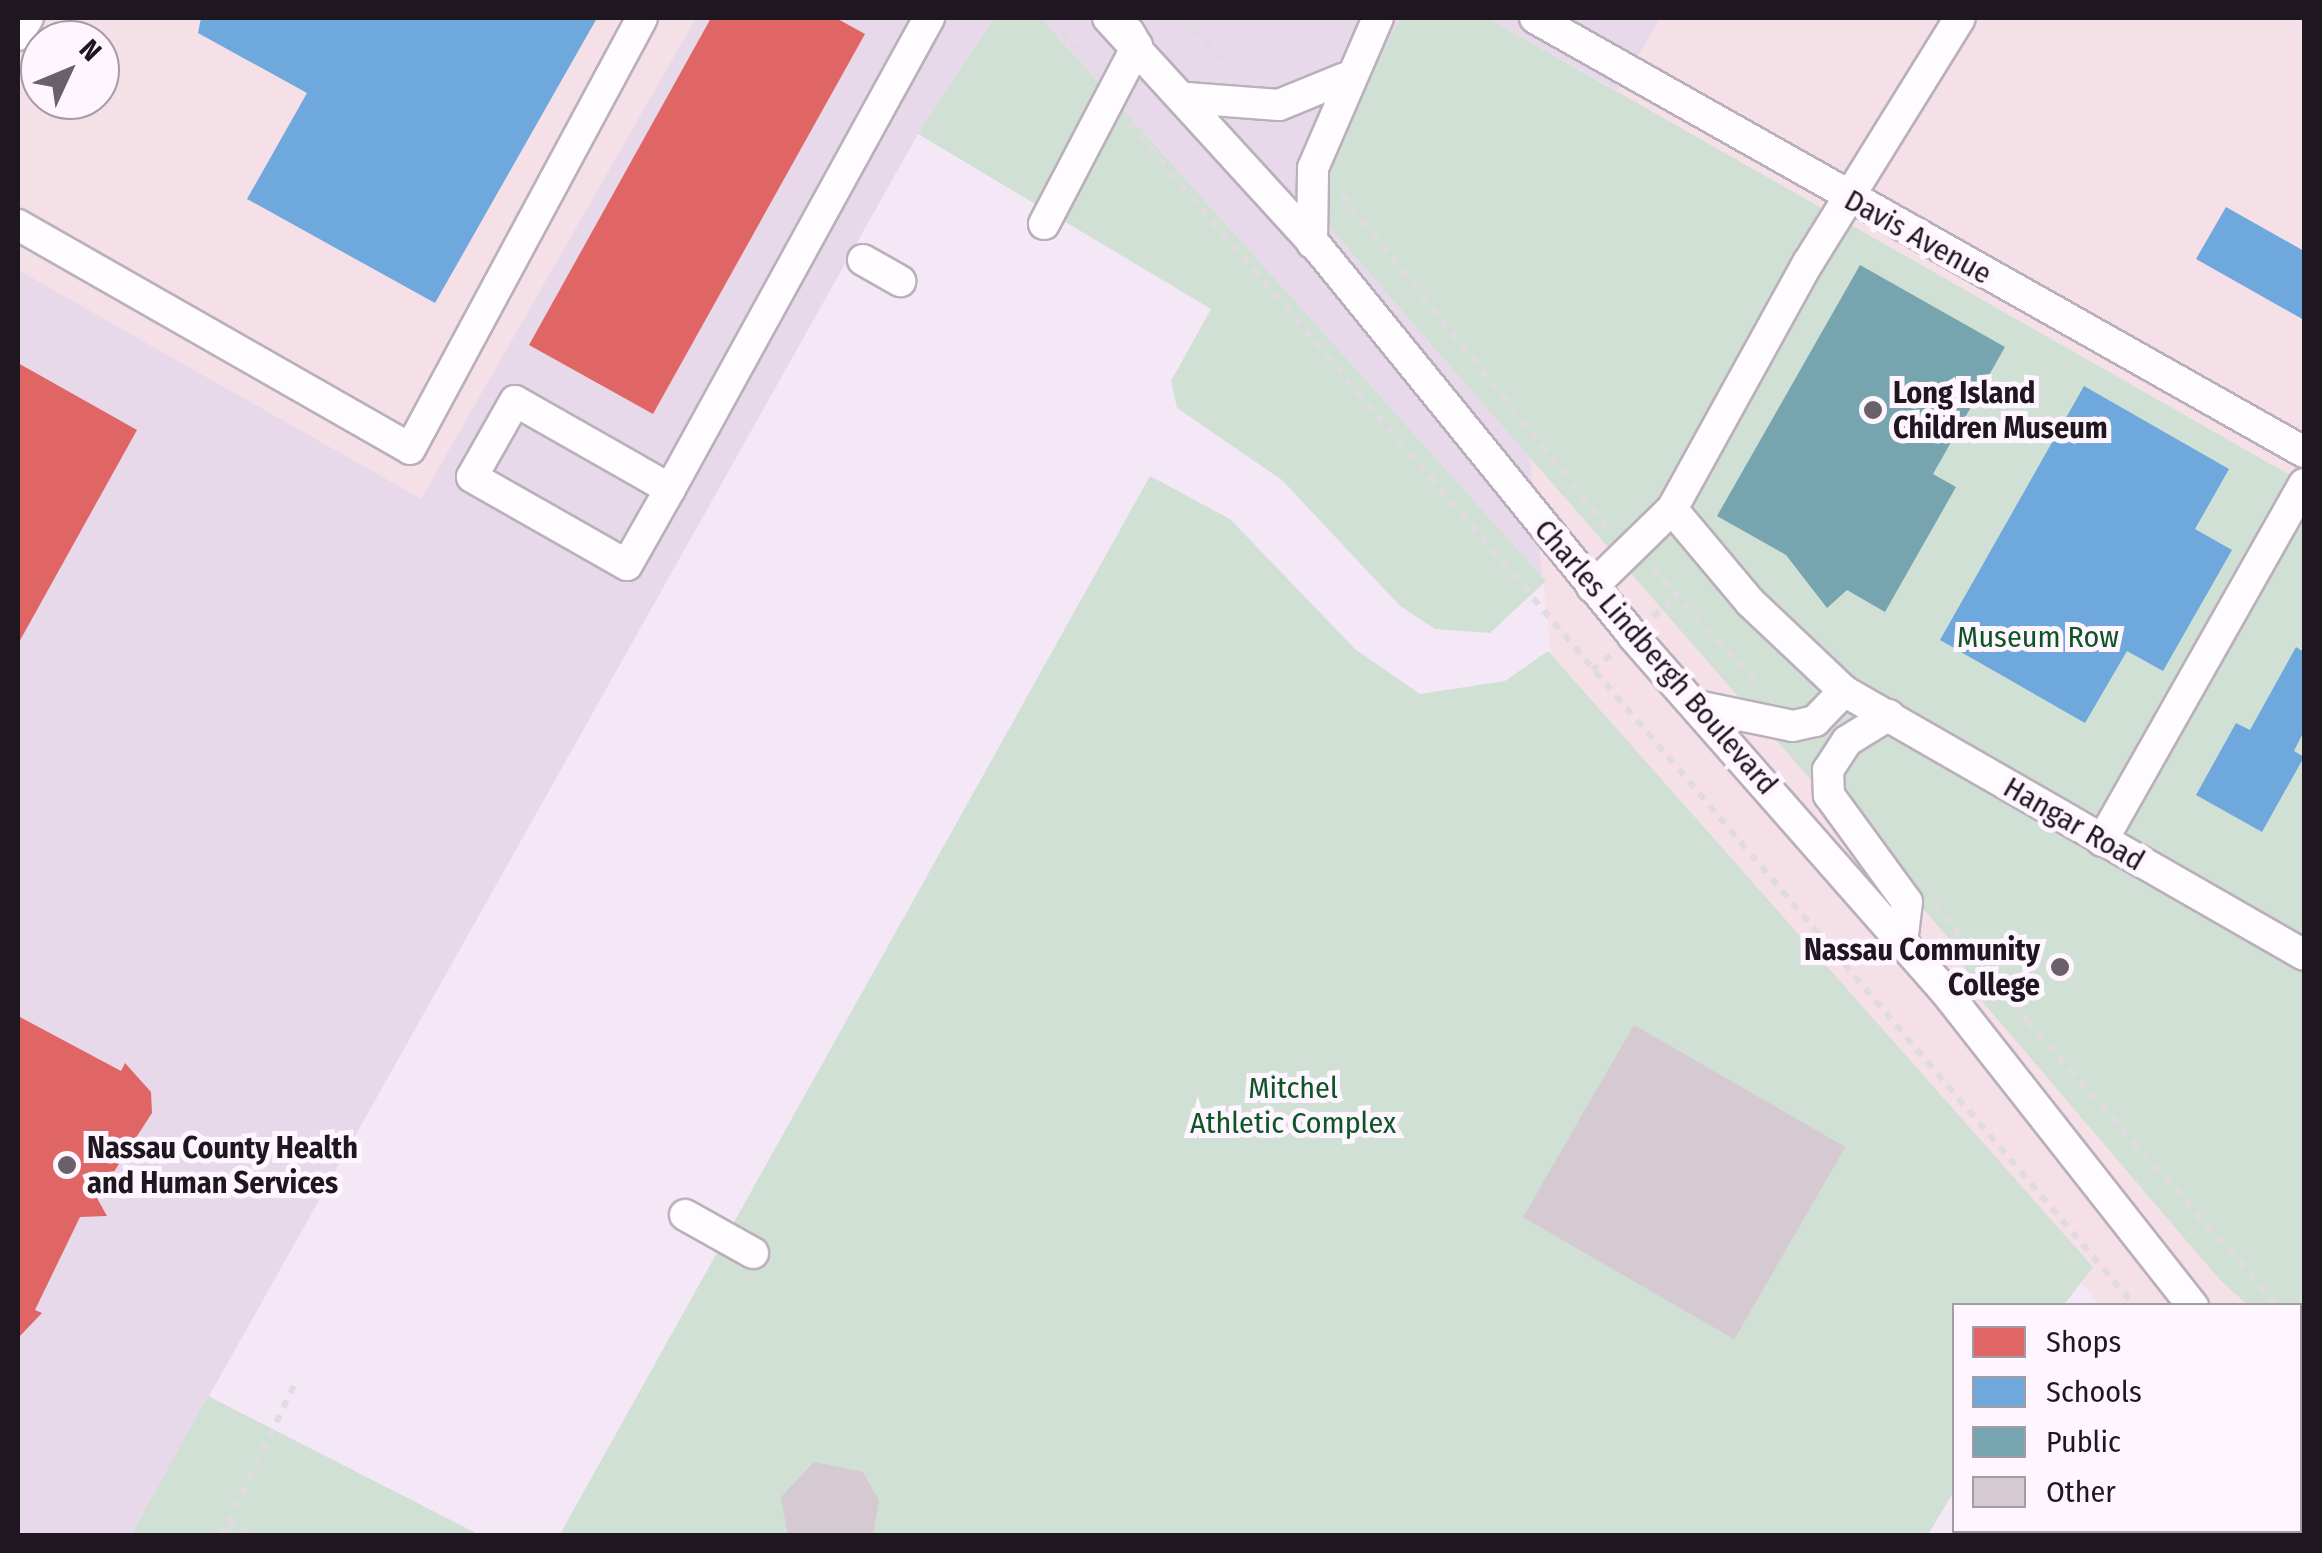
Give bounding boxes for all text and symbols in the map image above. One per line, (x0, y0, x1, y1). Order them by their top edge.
north arrow (20, 20, 120, 120)
text: N (73, 33, 108, 68)
street label: Davis Avenue (1838, 182, 1998, 292)
place label: Long Island Children Museum (1893, 375, 2108, 446)
marker: Long Island Children Museum (1862, 399, 1884, 421)
street label: Charles Lindbergh Boulevard (1527, 512, 1785, 802)
park label: Museum Row (1957, 619, 2119, 655)
street label: Hangar Road (1997, 769, 2151, 879)
place label: Nassau Community College (1804, 932, 2040, 1002)
marker: Nassau Community College (2049, 956, 2071, 978)
park label: Mitchel Athletic Complex (1190, 1070, 1396, 1140)
place label: Nassau County Health and Human Services (87, 1130, 358, 1200)
marker: Nassau County Health and Human Services (56, 1154, 78, 1176)
legend (1952, 1303, 2302, 1533)
text: Shops (2046, 1324, 2121, 1360)
text: Schools (2046, 1374, 2142, 1410)
text: Public (2046, 1424, 2121, 1460)
text: Other (2046, 1474, 2116, 1510)

